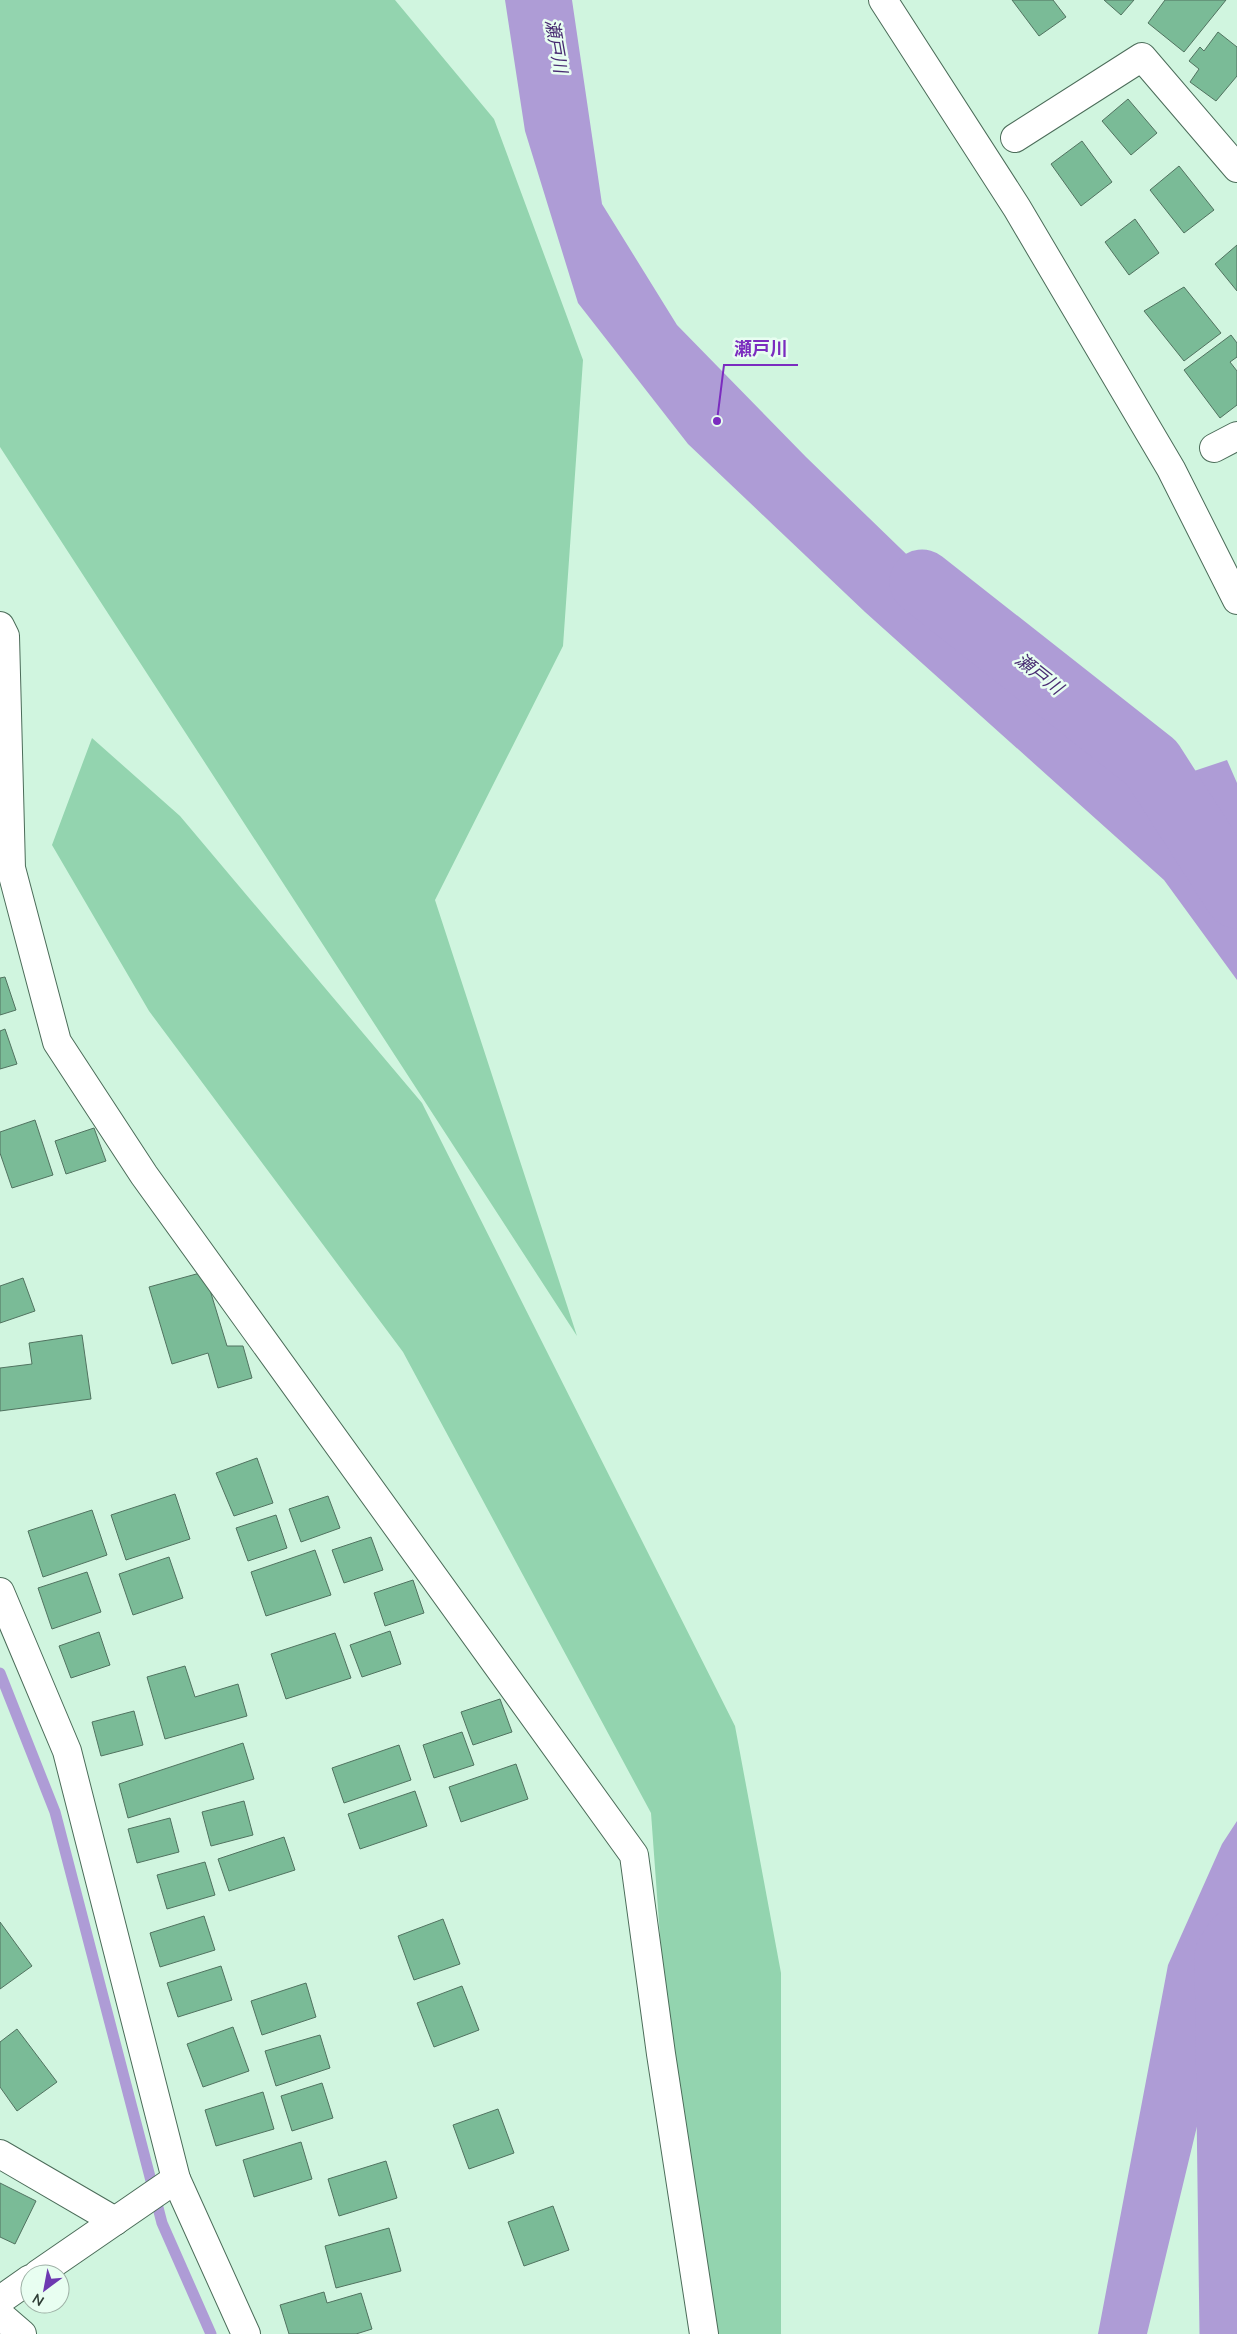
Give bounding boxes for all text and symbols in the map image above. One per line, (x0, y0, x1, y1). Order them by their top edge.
water label: 瀬戸川 (539, 17, 573, 77)
callout: 瀬戸川 (724, 332, 798, 365)
text: 瀬戸川 (734, 337, 788, 361)
water label: 瀬戸川 (1010, 648, 1069, 701)
north arrow (20, 2264, 70, 2314)
text: N (29, 2289, 48, 2310)

